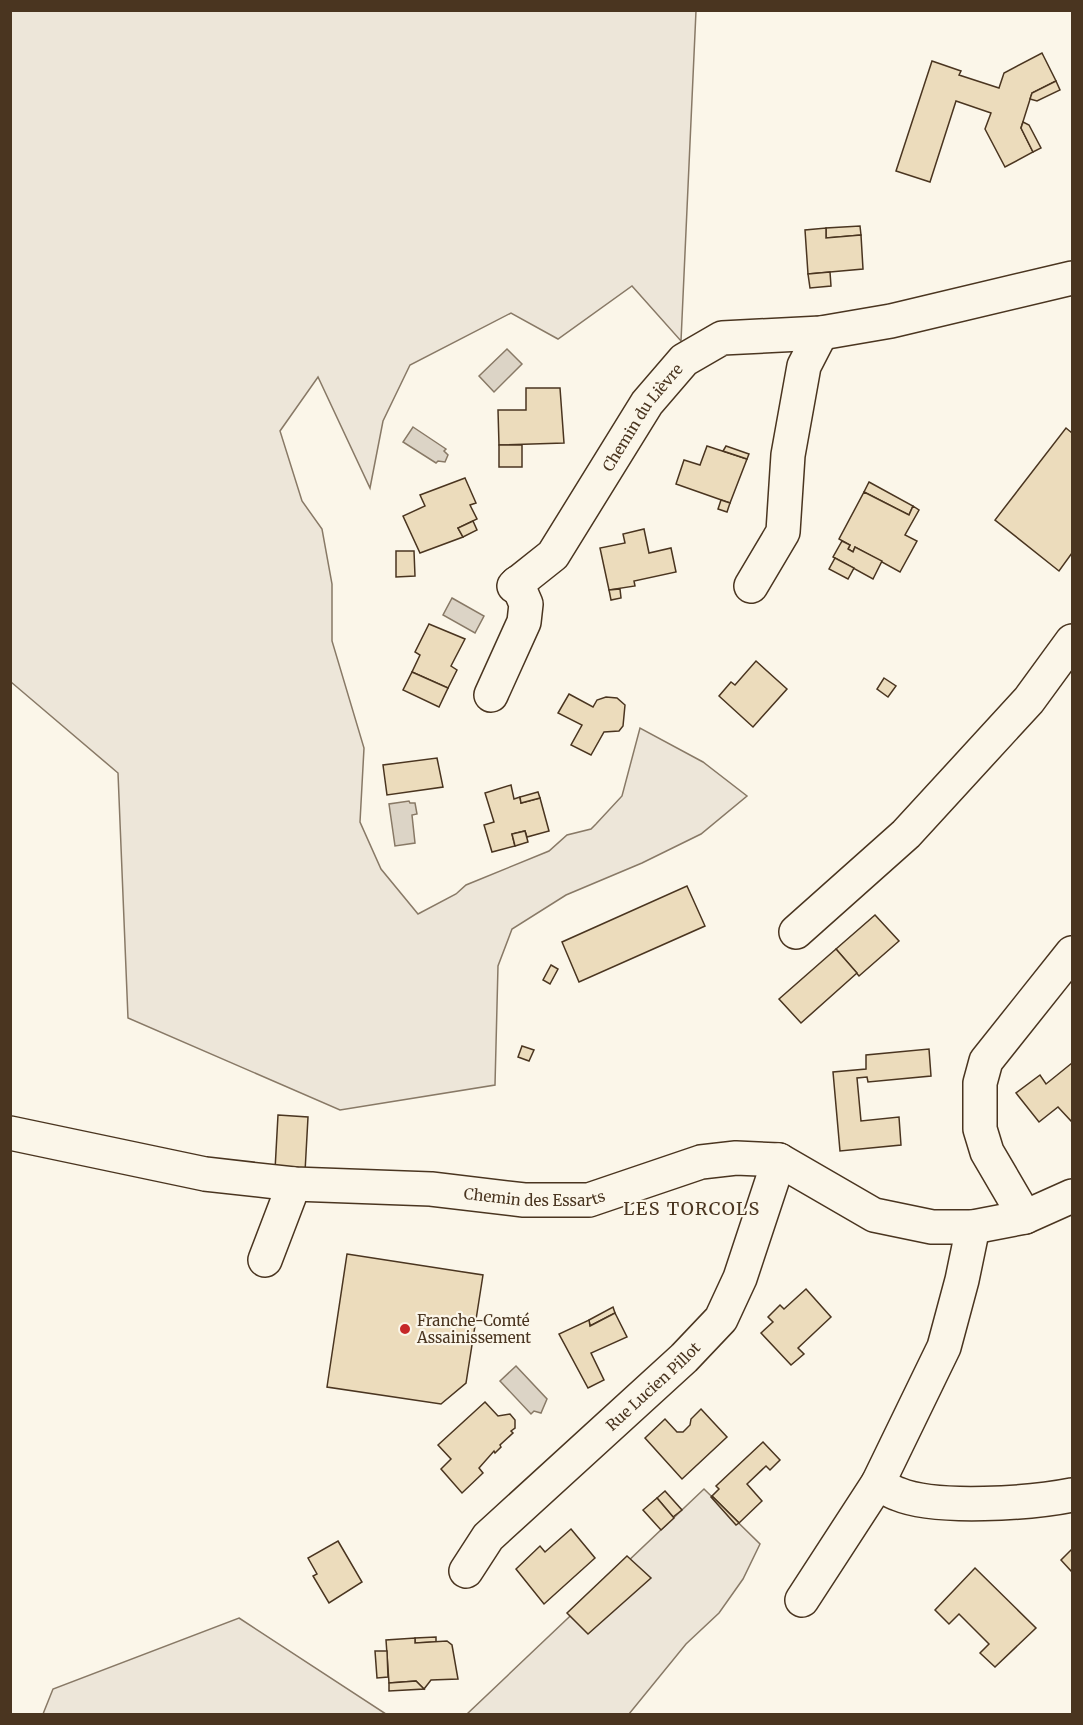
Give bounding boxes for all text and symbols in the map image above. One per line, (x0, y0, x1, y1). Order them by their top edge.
street label: Chemin du Lièvre (598, 359, 686, 475)
street label: Chemin des Essarts (463, 1183, 607, 1210)
district label: LES TORCOLS (623, 1197, 761, 1220)
place label: Franche-Comté Assainissement (416, 1311, 531, 1347)
marker: Franche-Comté Assainissement (398, 1322, 412, 1336)
street label: Rue Lucien Pillot (602, 1338, 704, 1434)

